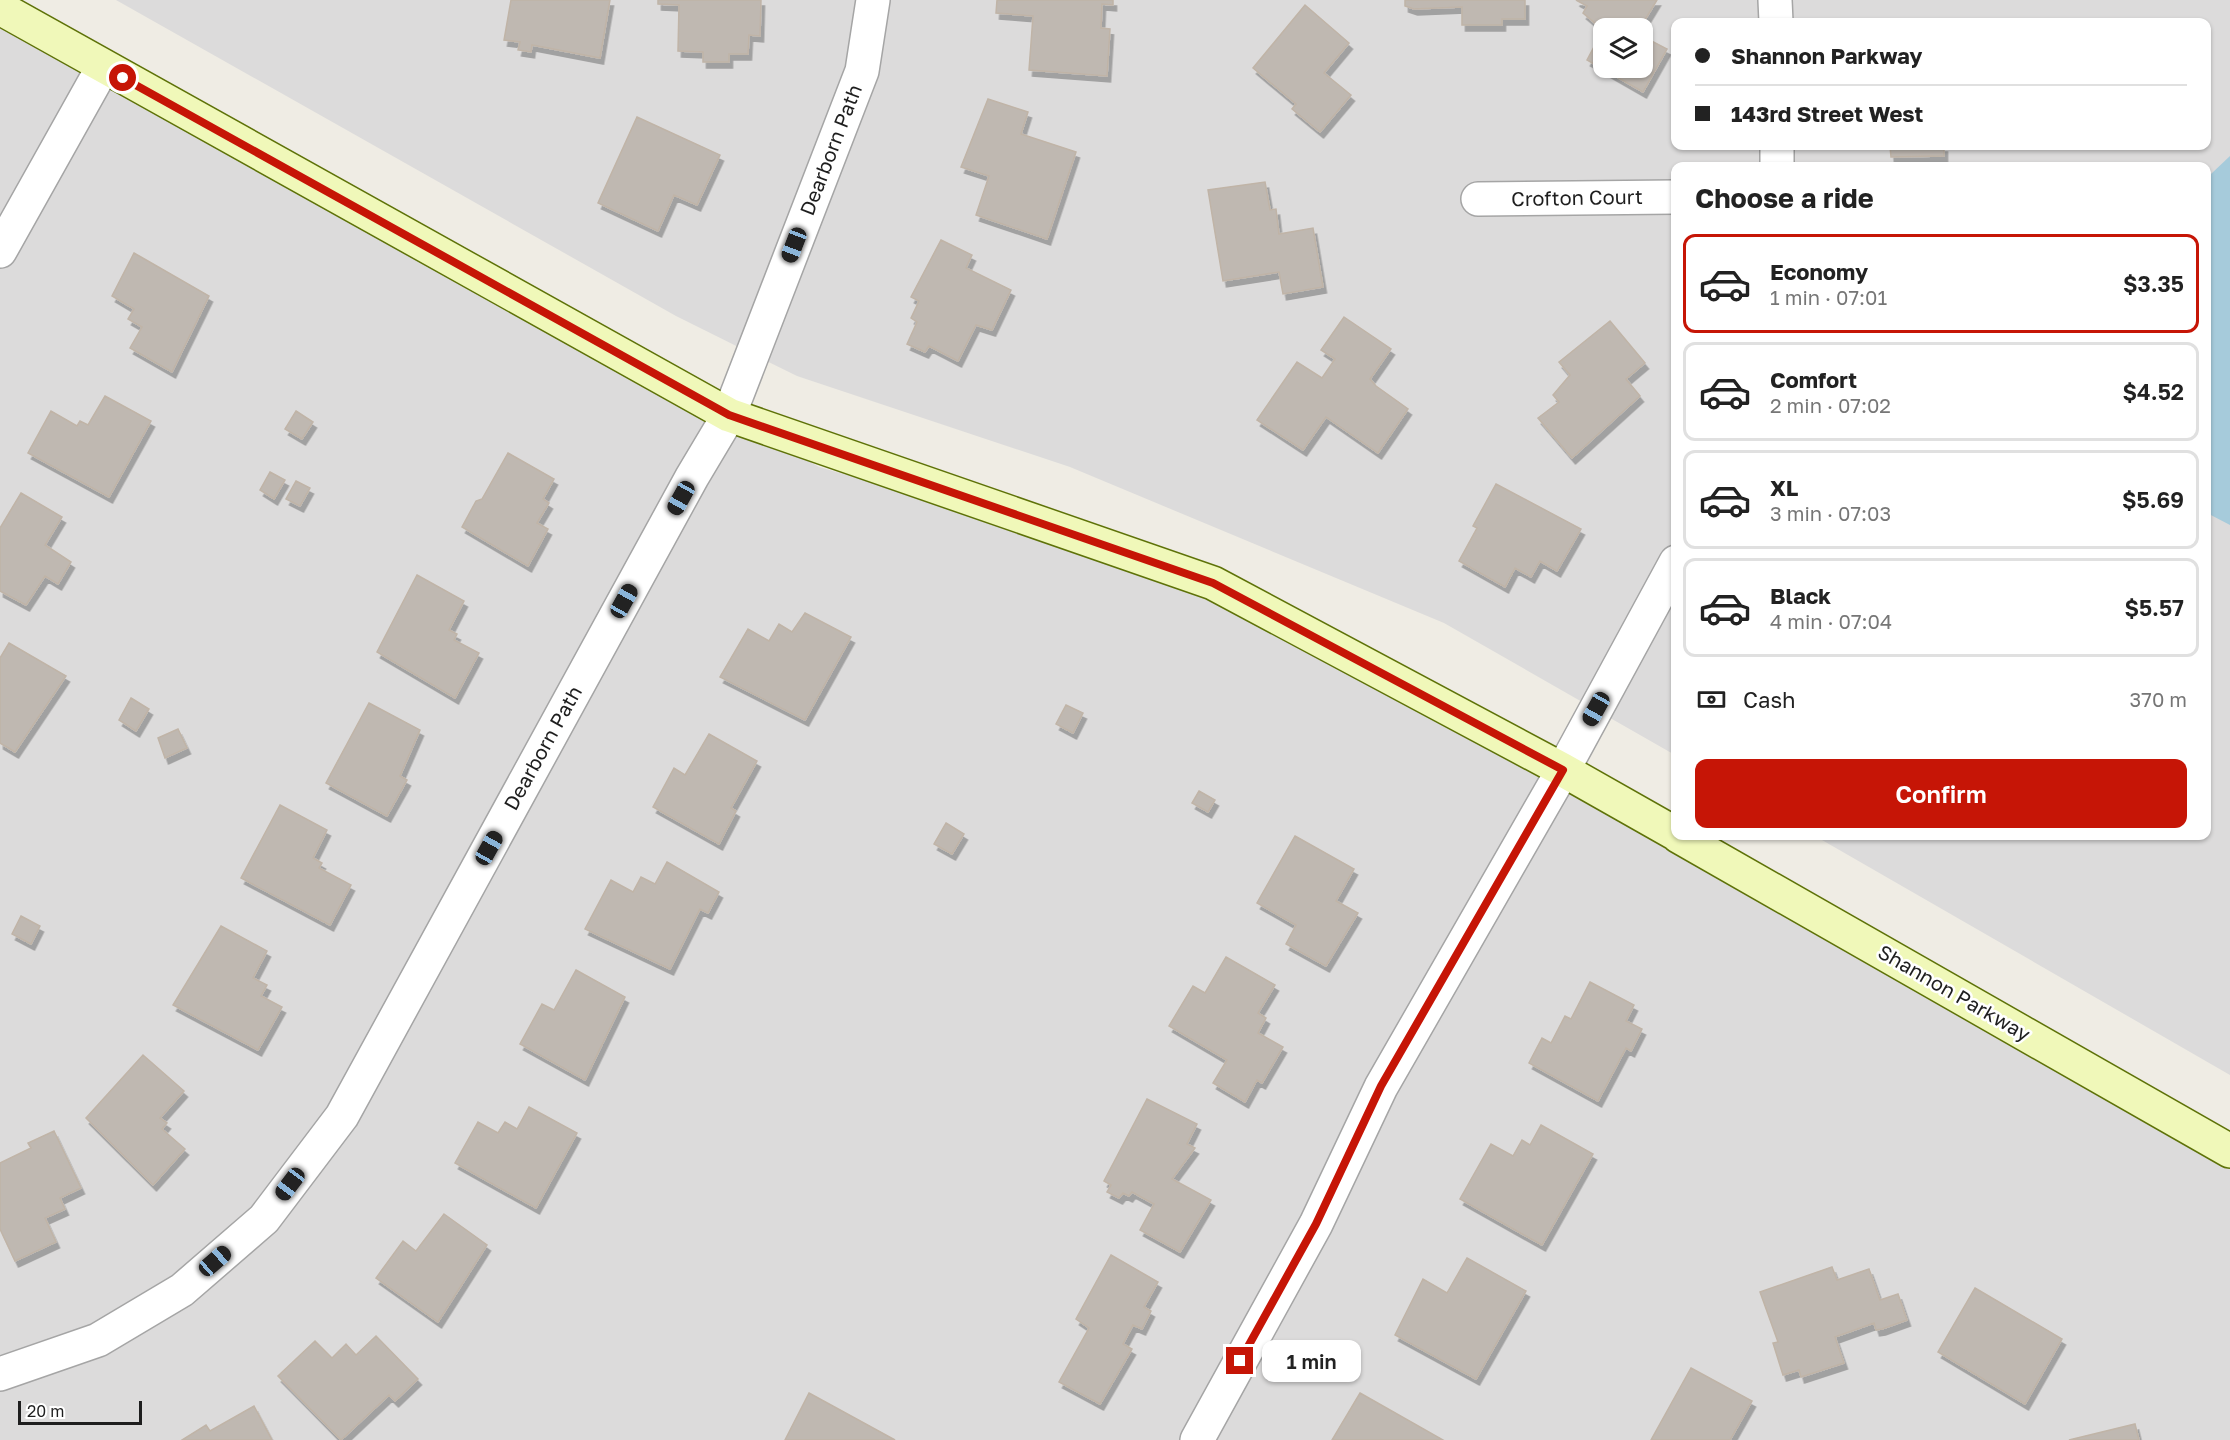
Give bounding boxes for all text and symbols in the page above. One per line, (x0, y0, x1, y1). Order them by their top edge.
map controls (1593, 18, 1653, 78)
button: layers (1593, 18, 1653, 78)
text: Shannon Parkway (1731, 42, 1923, 69)
route start (109, 64, 136, 91)
street label: Dearborn Path (794, 81, 866, 219)
text: 143rd Street West (1731, 100, 1923, 127)
text: Choose a ride (1695, 182, 1874, 214)
street label: Crofton Court (1511, 184, 1643, 210)
car (779, 225, 809, 265)
icon: car (1698, 257, 1752, 311)
text: Economy (1770, 258, 1868, 285)
text: $3.35 (2123, 270, 2184, 297)
text: 1 min · 07:01 (1770, 285, 1887, 309)
icon: car (1698, 365, 1752, 419)
text: Comfort (1770, 366, 1857, 393)
text: $4.52 (2123, 378, 2184, 405)
text: 2 min · 07:02 (1770, 393, 1891, 417)
icon: car (1698, 473, 1752, 527)
text: XL (1770, 474, 1798, 501)
car (664, 478, 698, 518)
text: $5.69 (2122, 486, 2184, 513)
text: 3 min · 07:03 (1770, 501, 1891, 525)
car (607, 581, 641, 621)
icon: car (1698, 581, 1752, 635)
text: Black (1770, 582, 1831, 609)
text: $5.57 (2124, 594, 2184, 621)
text: 4 min · 07:04 (1770, 609, 1892, 633)
street label: Dearborn Path (498, 681, 586, 814)
icon: cash (1695, 683, 1728, 716)
text: Cash (1743, 686, 1796, 713)
text: 370 m (2130, 687, 2187, 711)
car (1579, 689, 1613, 729)
button: Confirm (1695, 759, 2187, 828)
car (472, 828, 506, 868)
street label: Shannon Parkway (1874, 939, 2035, 1045)
car (272, 1164, 308, 1204)
car (196, 1242, 234, 1280)
callout: 1 min (1261, 1340, 1360, 1382)
route end (1226, 1347, 1253, 1374)
text: 1 min (1286, 1349, 1337, 1373)
scale bar (18, 1398, 142, 1426)
text: 20 m (27, 1401, 64, 1421)

